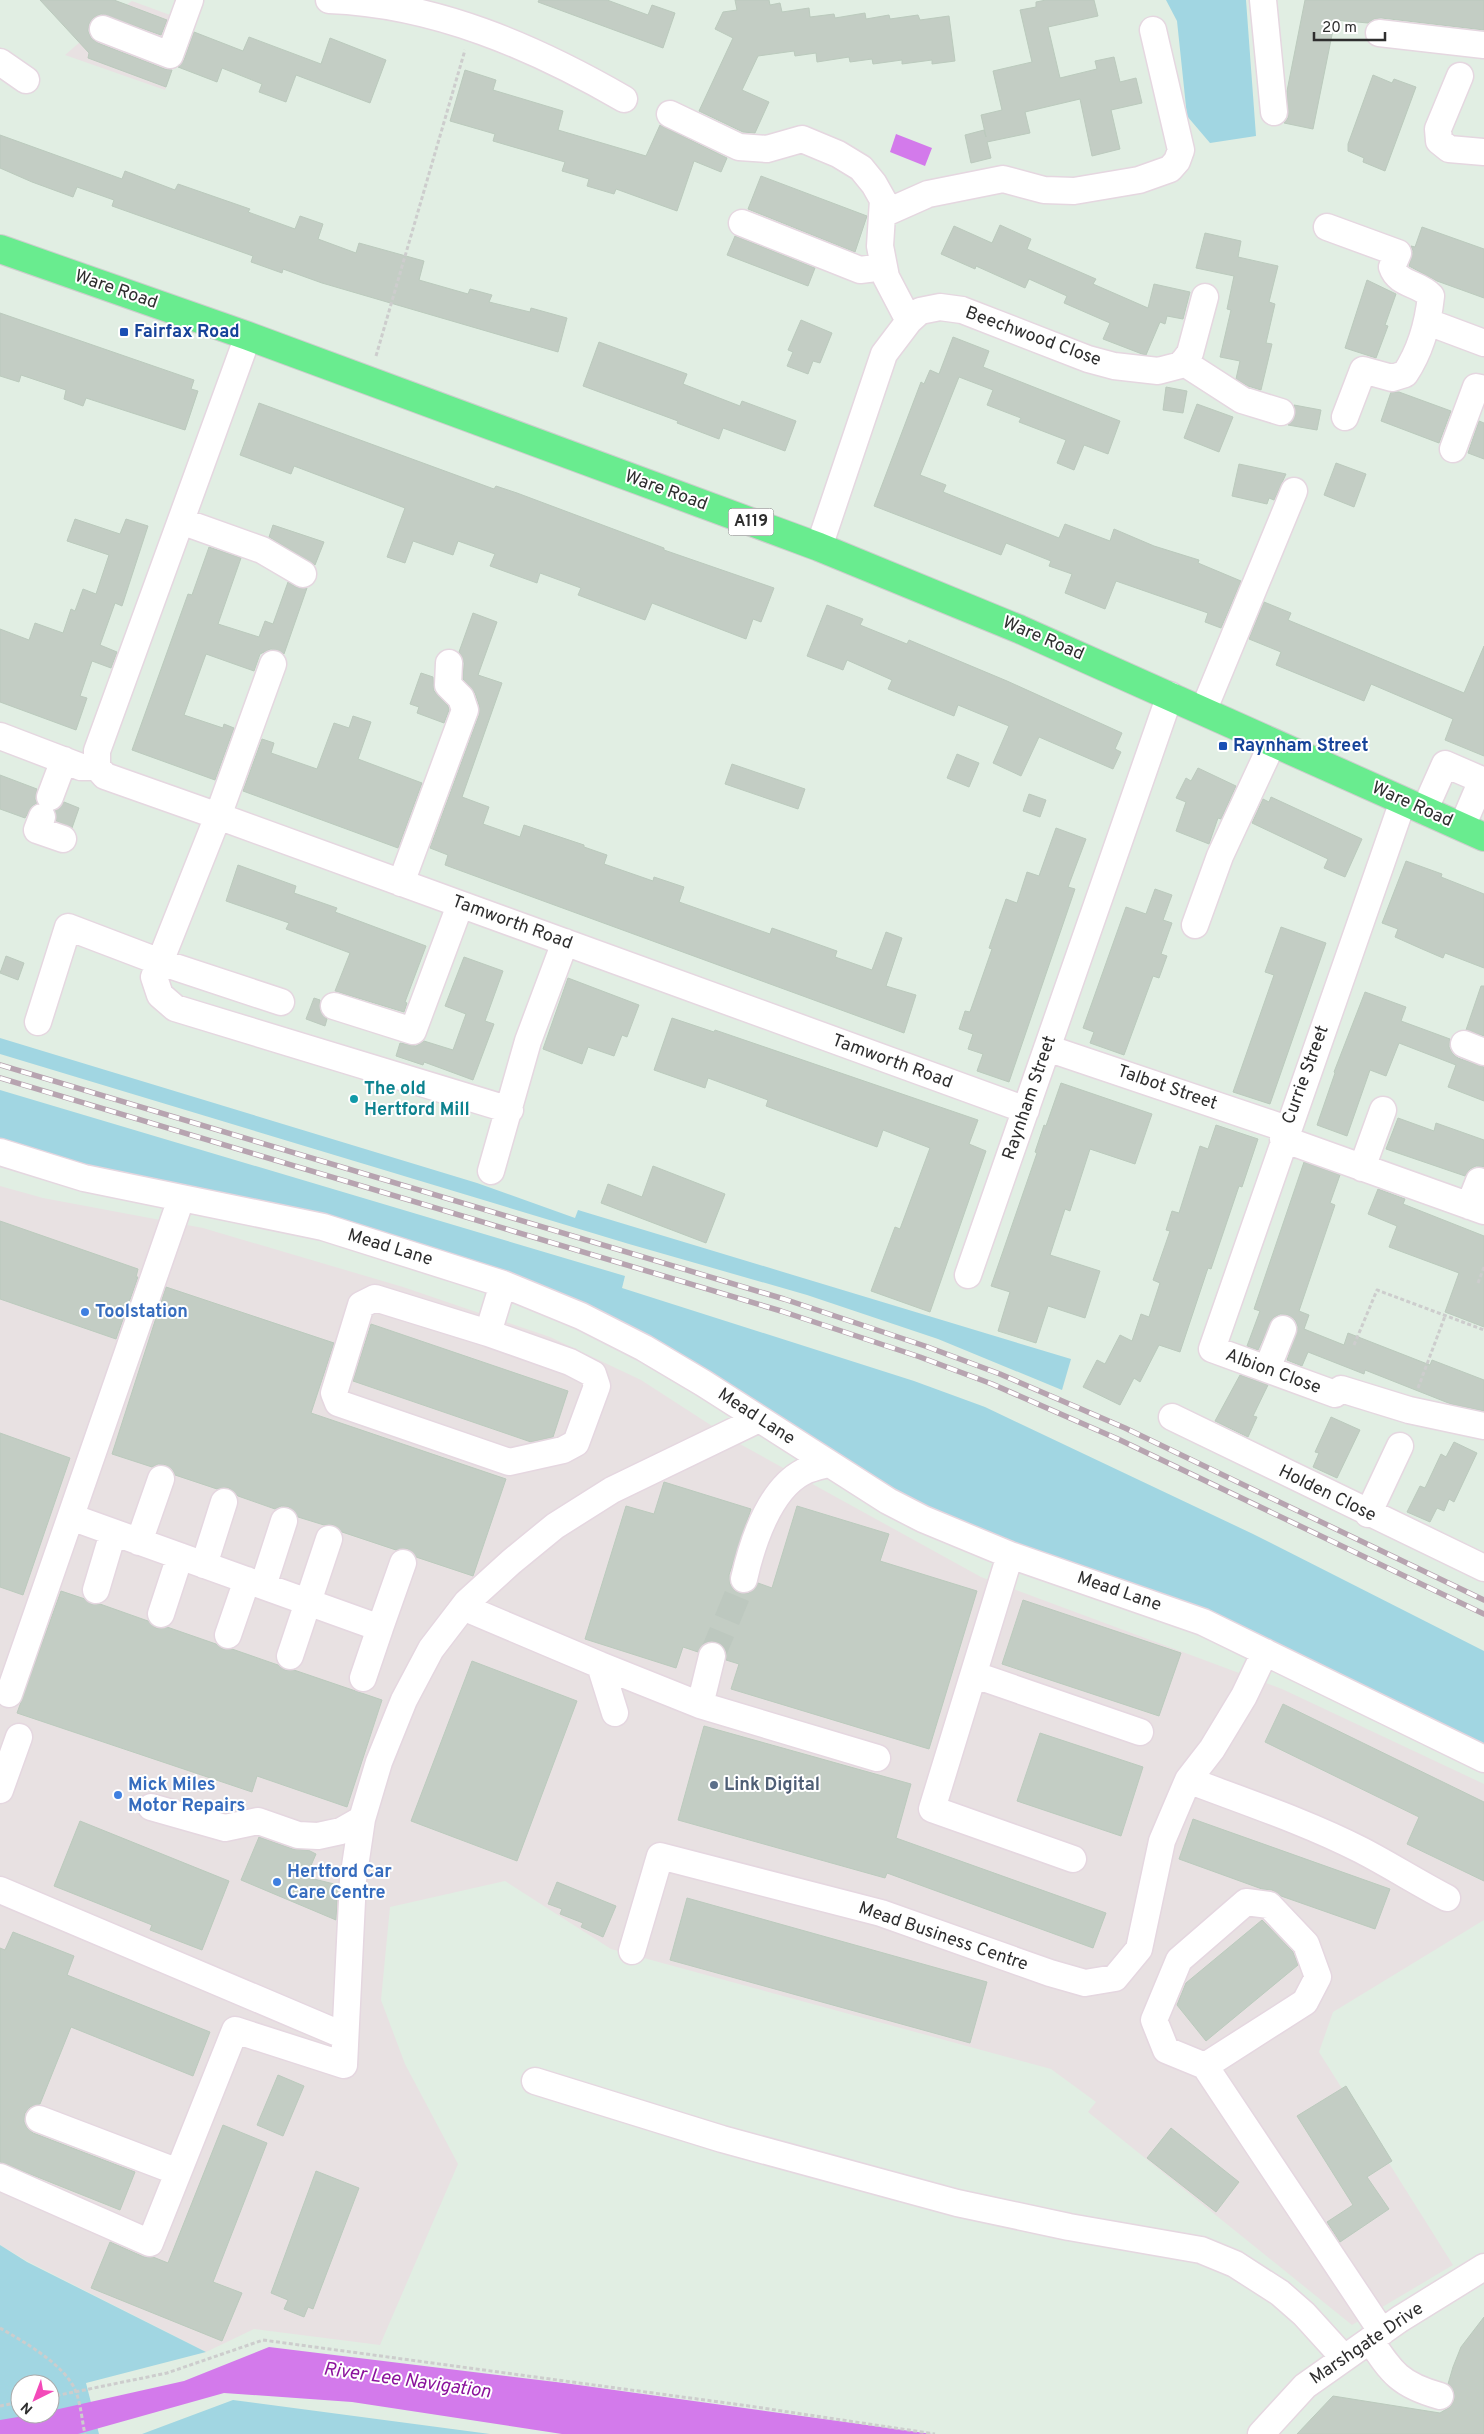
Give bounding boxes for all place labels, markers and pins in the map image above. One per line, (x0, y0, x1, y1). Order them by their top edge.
place label: Fairfax Road (134, 321, 240, 344)
marker: Fairfax Road (118, 326, 130, 338)
place label: Raynham Street (1233, 735, 1368, 758)
marker: Raynham Street (1217, 740, 1229, 752)
place label: The old Hertford Mill (364, 1078, 470, 1122)
marker: The old Hertford Mill (348, 1093, 360, 1105)
place label: Toolstation (95, 1301, 188, 1324)
marker: Toolstation (79, 1306, 91, 1318)
place label: Mick Miles Motor Repairs (128, 1774, 245, 1818)
place label: Link Digital (724, 1774, 820, 1797)
marker: Link Digital (708, 1779, 720, 1791)
marker: Mick Miles Motor Repairs (112, 1789, 124, 1801)
place label: Hertford Car Care Centre (287, 1861, 392, 1905)
marker: Hertford Car Care Centre (271, 1876, 283, 1888)

